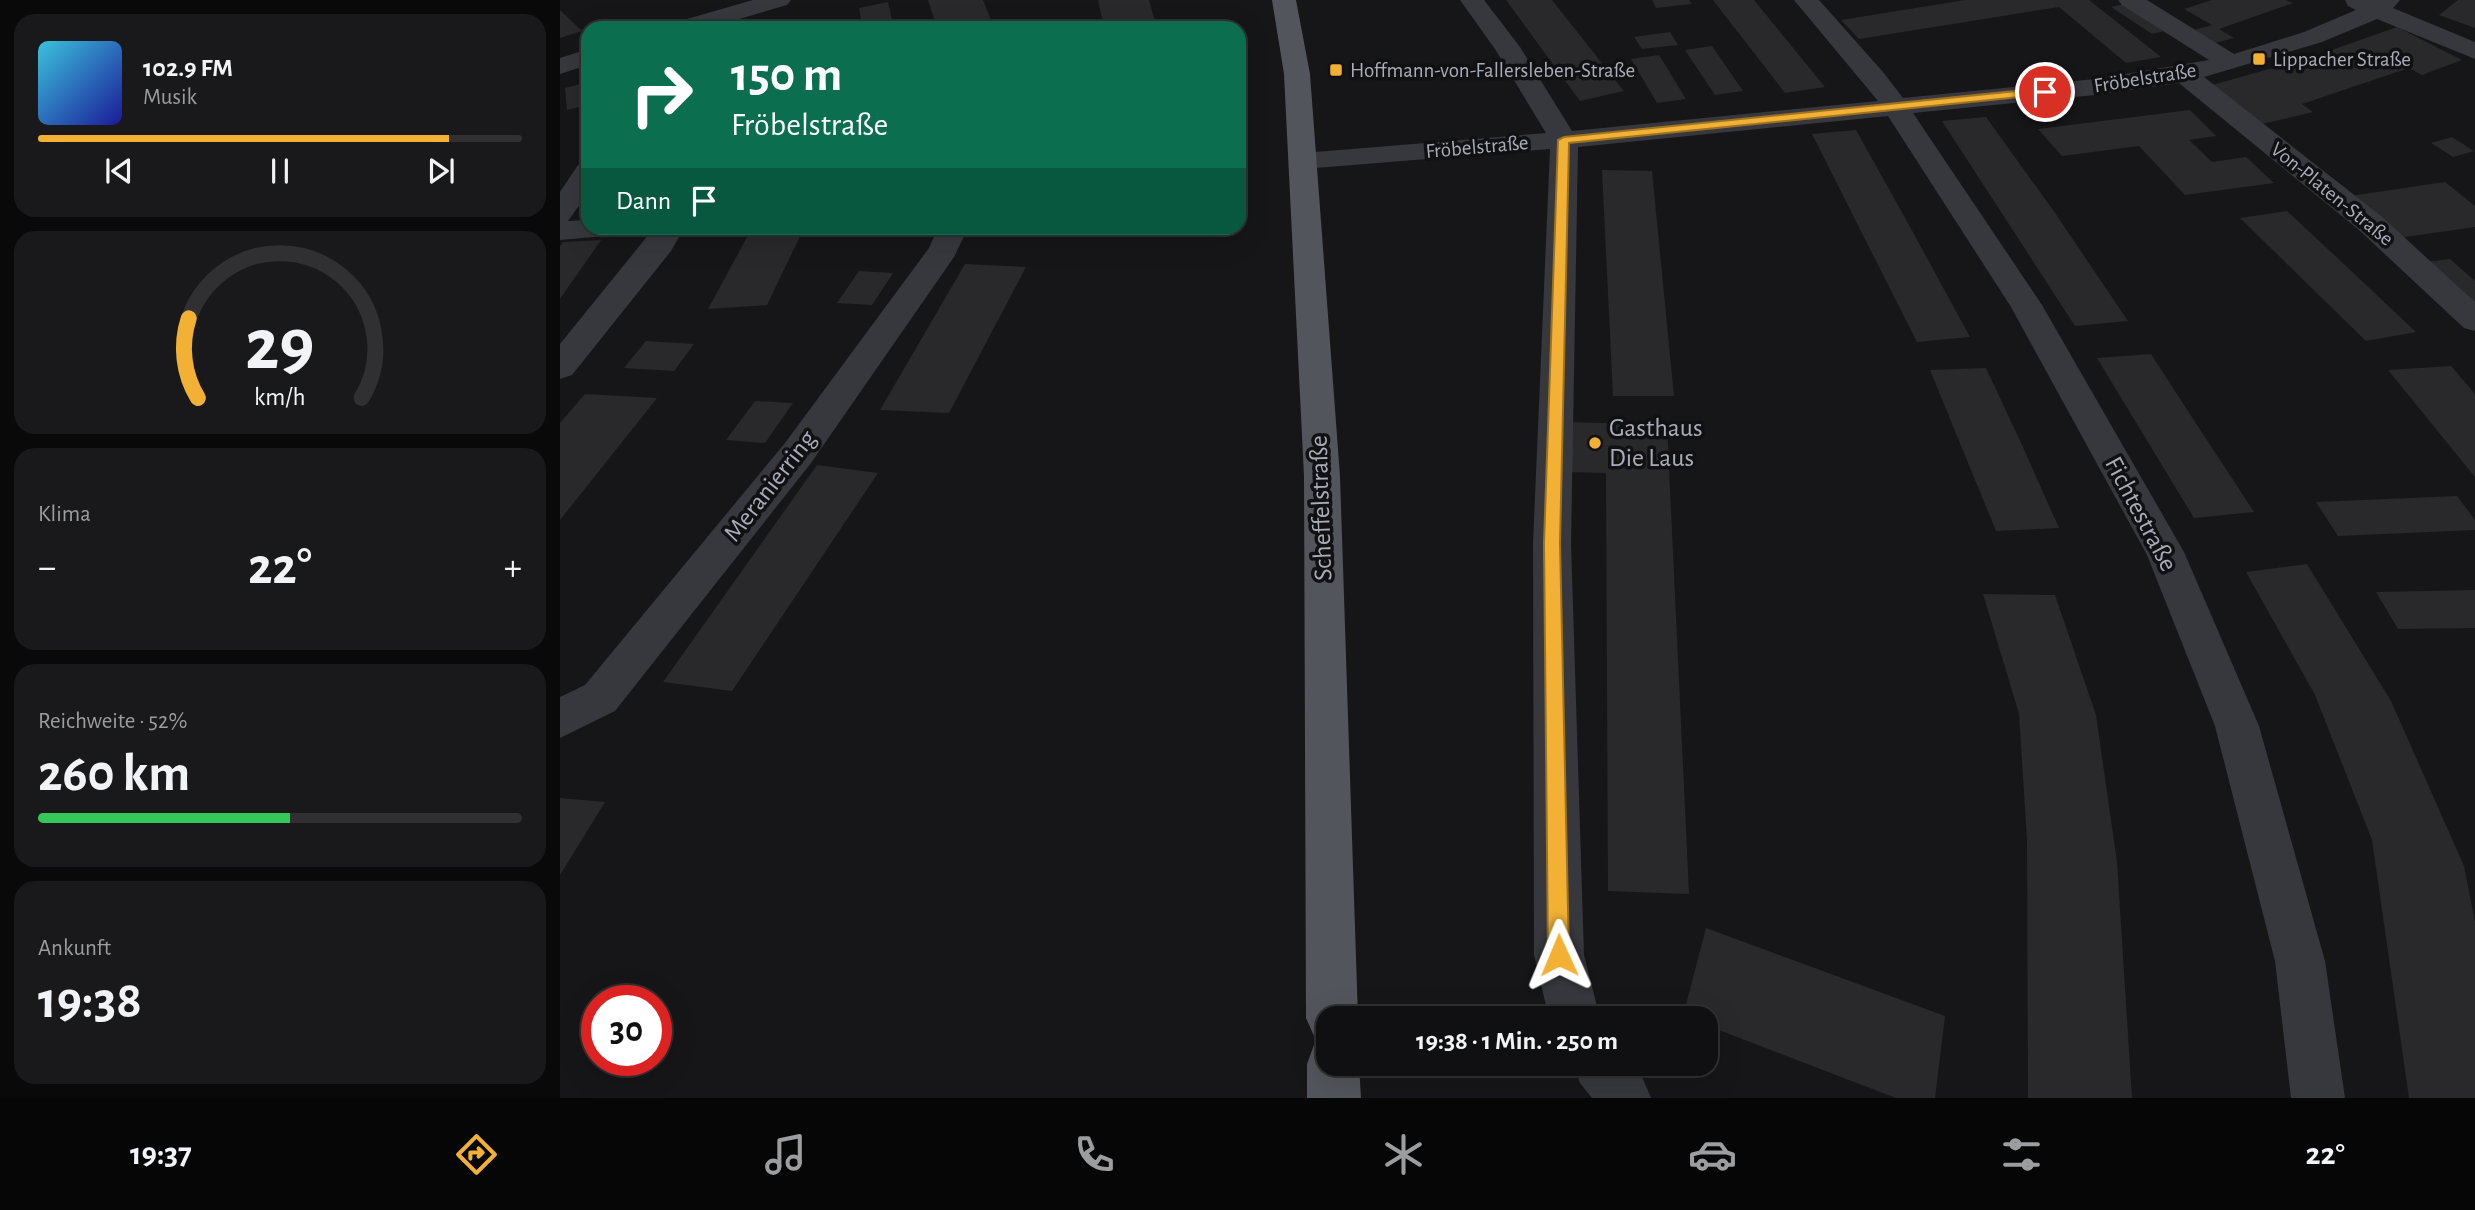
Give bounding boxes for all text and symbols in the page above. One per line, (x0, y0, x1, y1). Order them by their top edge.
icon: right (616, 49, 707, 140)
place label: Lippacher Straße (2273, 49, 2411, 70)
text: 150 m (731, 51, 842, 100)
marker: Lippacher Straße (2251, 51, 2267, 67)
text: 102.9 FM (143, 55, 233, 81)
place label: Hoffmann-von-Fallersleben-Straße (1350, 60, 1635, 81)
street label: Fröbelstraße (2092, 60, 2198, 96)
marker: Hoffmann-von-Fallersleben-Straße (1328, 62, 1344, 78)
pin (2015, 62, 2075, 122)
icon: arrive (2026, 73, 2064, 111)
text: Musik (143, 86, 197, 109)
text: Fröbelstraße (731, 109, 888, 141)
street label: Fröbelstraße (1425, 132, 1529, 162)
street label: Von-Platen-Straße (2267, 138, 2397, 250)
icon: previous (100, 152, 138, 190)
icon: pause (261, 152, 299, 190)
icon: next (422, 152, 460, 190)
icon: arrive (685, 182, 723, 220)
text: Dann (616, 188, 671, 214)
text: 29 (245, 311, 315, 384)
text: km/h (254, 385, 306, 410)
place label: Gasthaus Die Laus (1609, 415, 1703, 471)
street label: Meranierring (719, 425, 821, 546)
street label: Scheffelstraße (1305, 435, 1337, 581)
marker: Gasthaus Die Laus (1587, 435, 1603, 451)
street label: Fichtestraße (2100, 452, 2182, 576)
text: Klima (38, 503, 91, 526)
text: 22° (248, 541, 312, 593)
text: − (38, 549, 56, 587)
text: + (504, 549, 522, 587)
text: Reichweite · 52% (38, 710, 187, 733)
text: 260 km (38, 748, 190, 800)
position arrow (1522, 918, 1596, 992)
text: Ankunft (38, 937, 111, 960)
text: 19:38 (38, 975, 142, 1027)
speed limit sign: 30 (581, 985, 672, 1076)
text: 19:38 · 1 Min. · 250 m (1416, 1028, 1618, 1054)
icon: directions (452, 1130, 501, 1179)
icon: music (761, 1130, 810, 1179)
icon: phone (1070, 1130, 1119, 1179)
icon: climate (1379, 1130, 1428, 1179)
icon: car (1688, 1130, 1737, 1179)
icon: filters (1997, 1130, 2046, 1179)
text: 19:37 (130, 1138, 192, 1170)
text: 22° (2305, 1138, 2345, 1170)

